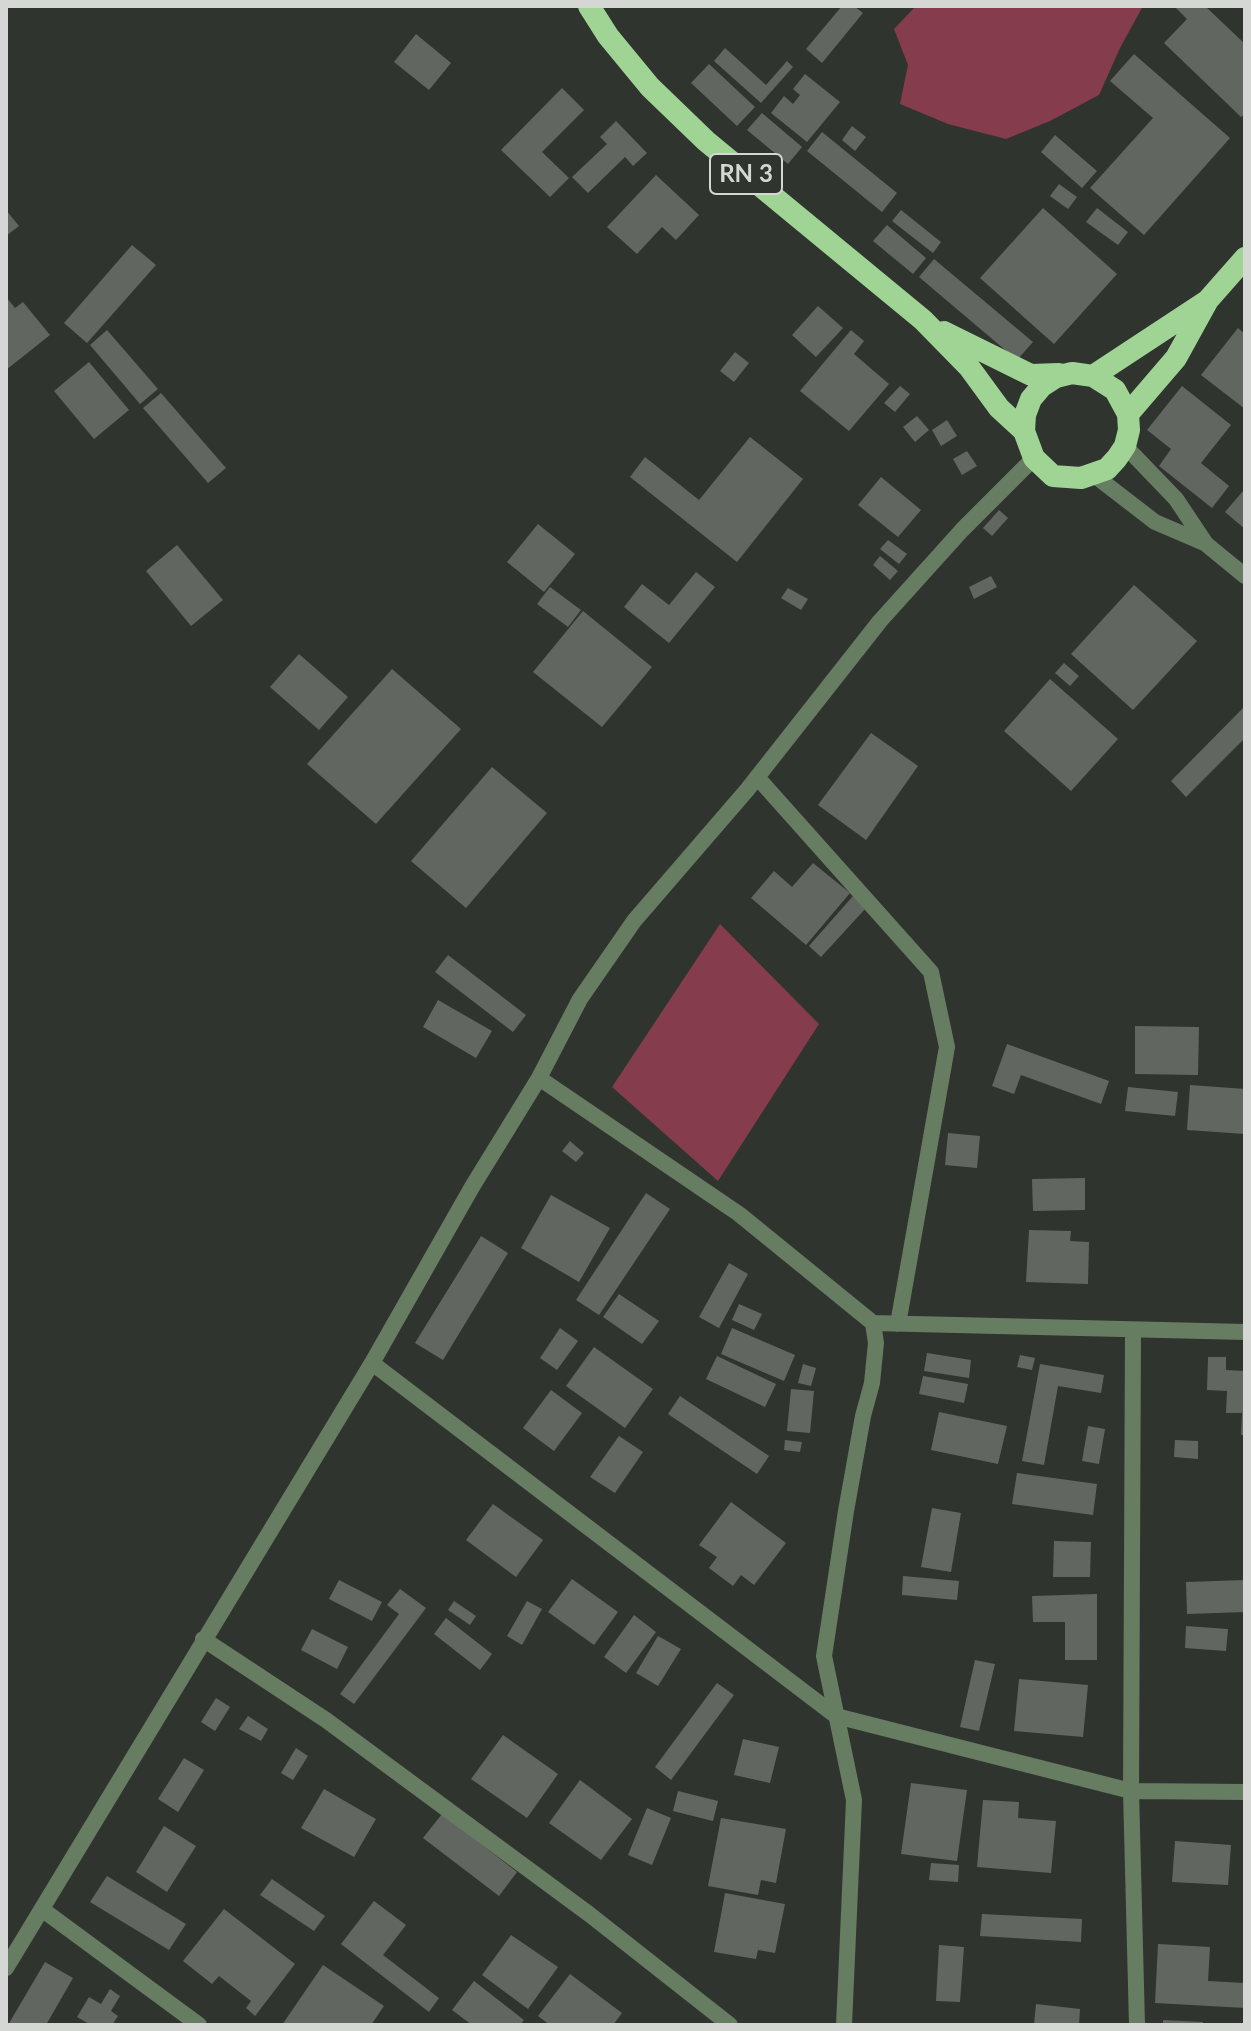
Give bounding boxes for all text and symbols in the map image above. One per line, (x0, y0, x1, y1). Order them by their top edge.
road number: RN 3 (710, 154, 782, 194)

